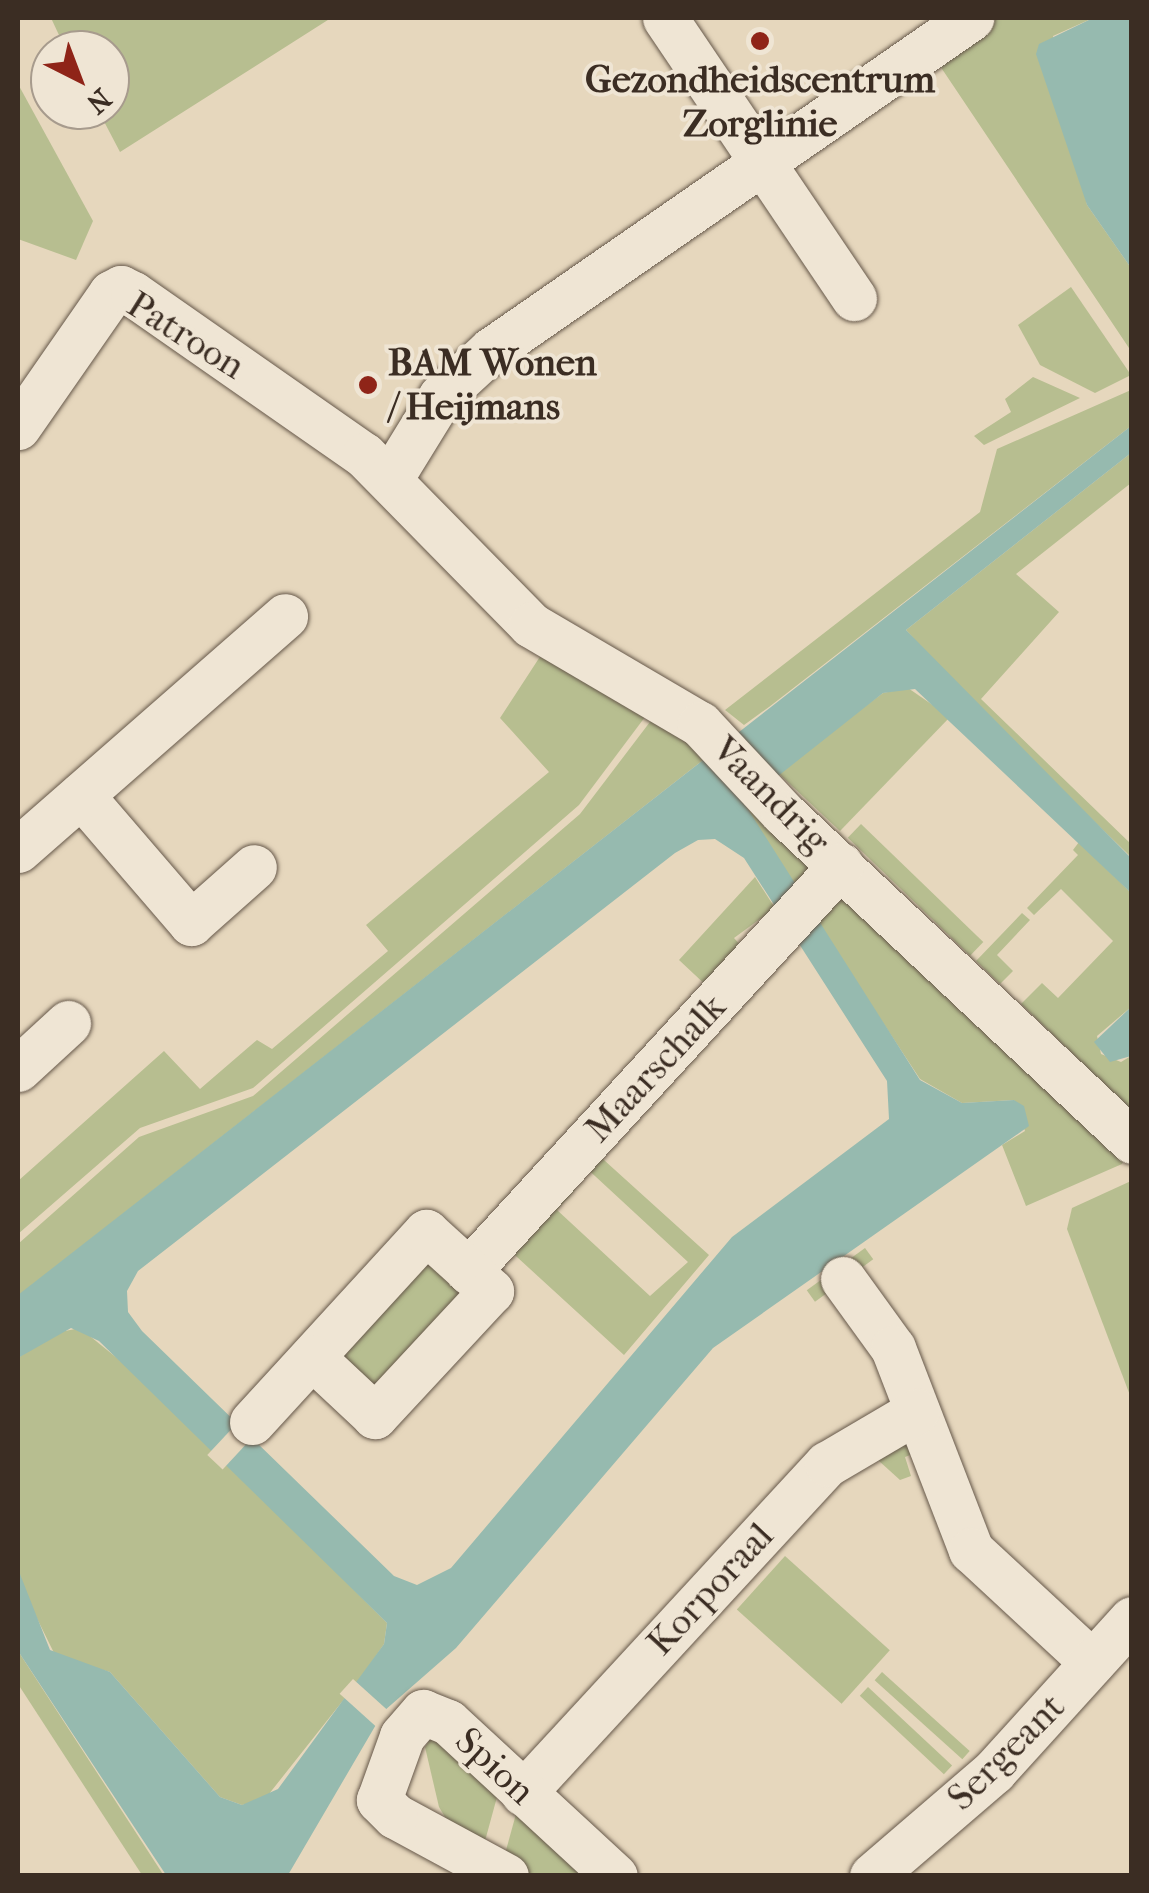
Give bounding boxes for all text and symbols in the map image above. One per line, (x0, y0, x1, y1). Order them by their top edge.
north arrow (30, 30, 130, 130)
marker: Gezondheidscentrum Zorglinie (749, 30, 771, 52)
place label: Gezondheidscentrum Zorglinie (585, 57, 935, 146)
text: N (80, 82, 118, 121)
street label: Patroon (119, 281, 253, 389)
place label: BAM Wonen / Heijmans (388, 340, 597, 429)
marker: BAM Wonen / Heijmans (357, 374, 379, 396)
street label: Vaandrig (703, 727, 839, 863)
street label: Maarschalk (575, 985, 735, 1151)
street label: Korporaal (637, 1513, 783, 1665)
street label: Sergeant (938, 1684, 1074, 1820)
street label: Spion (446, 1718, 544, 1814)

